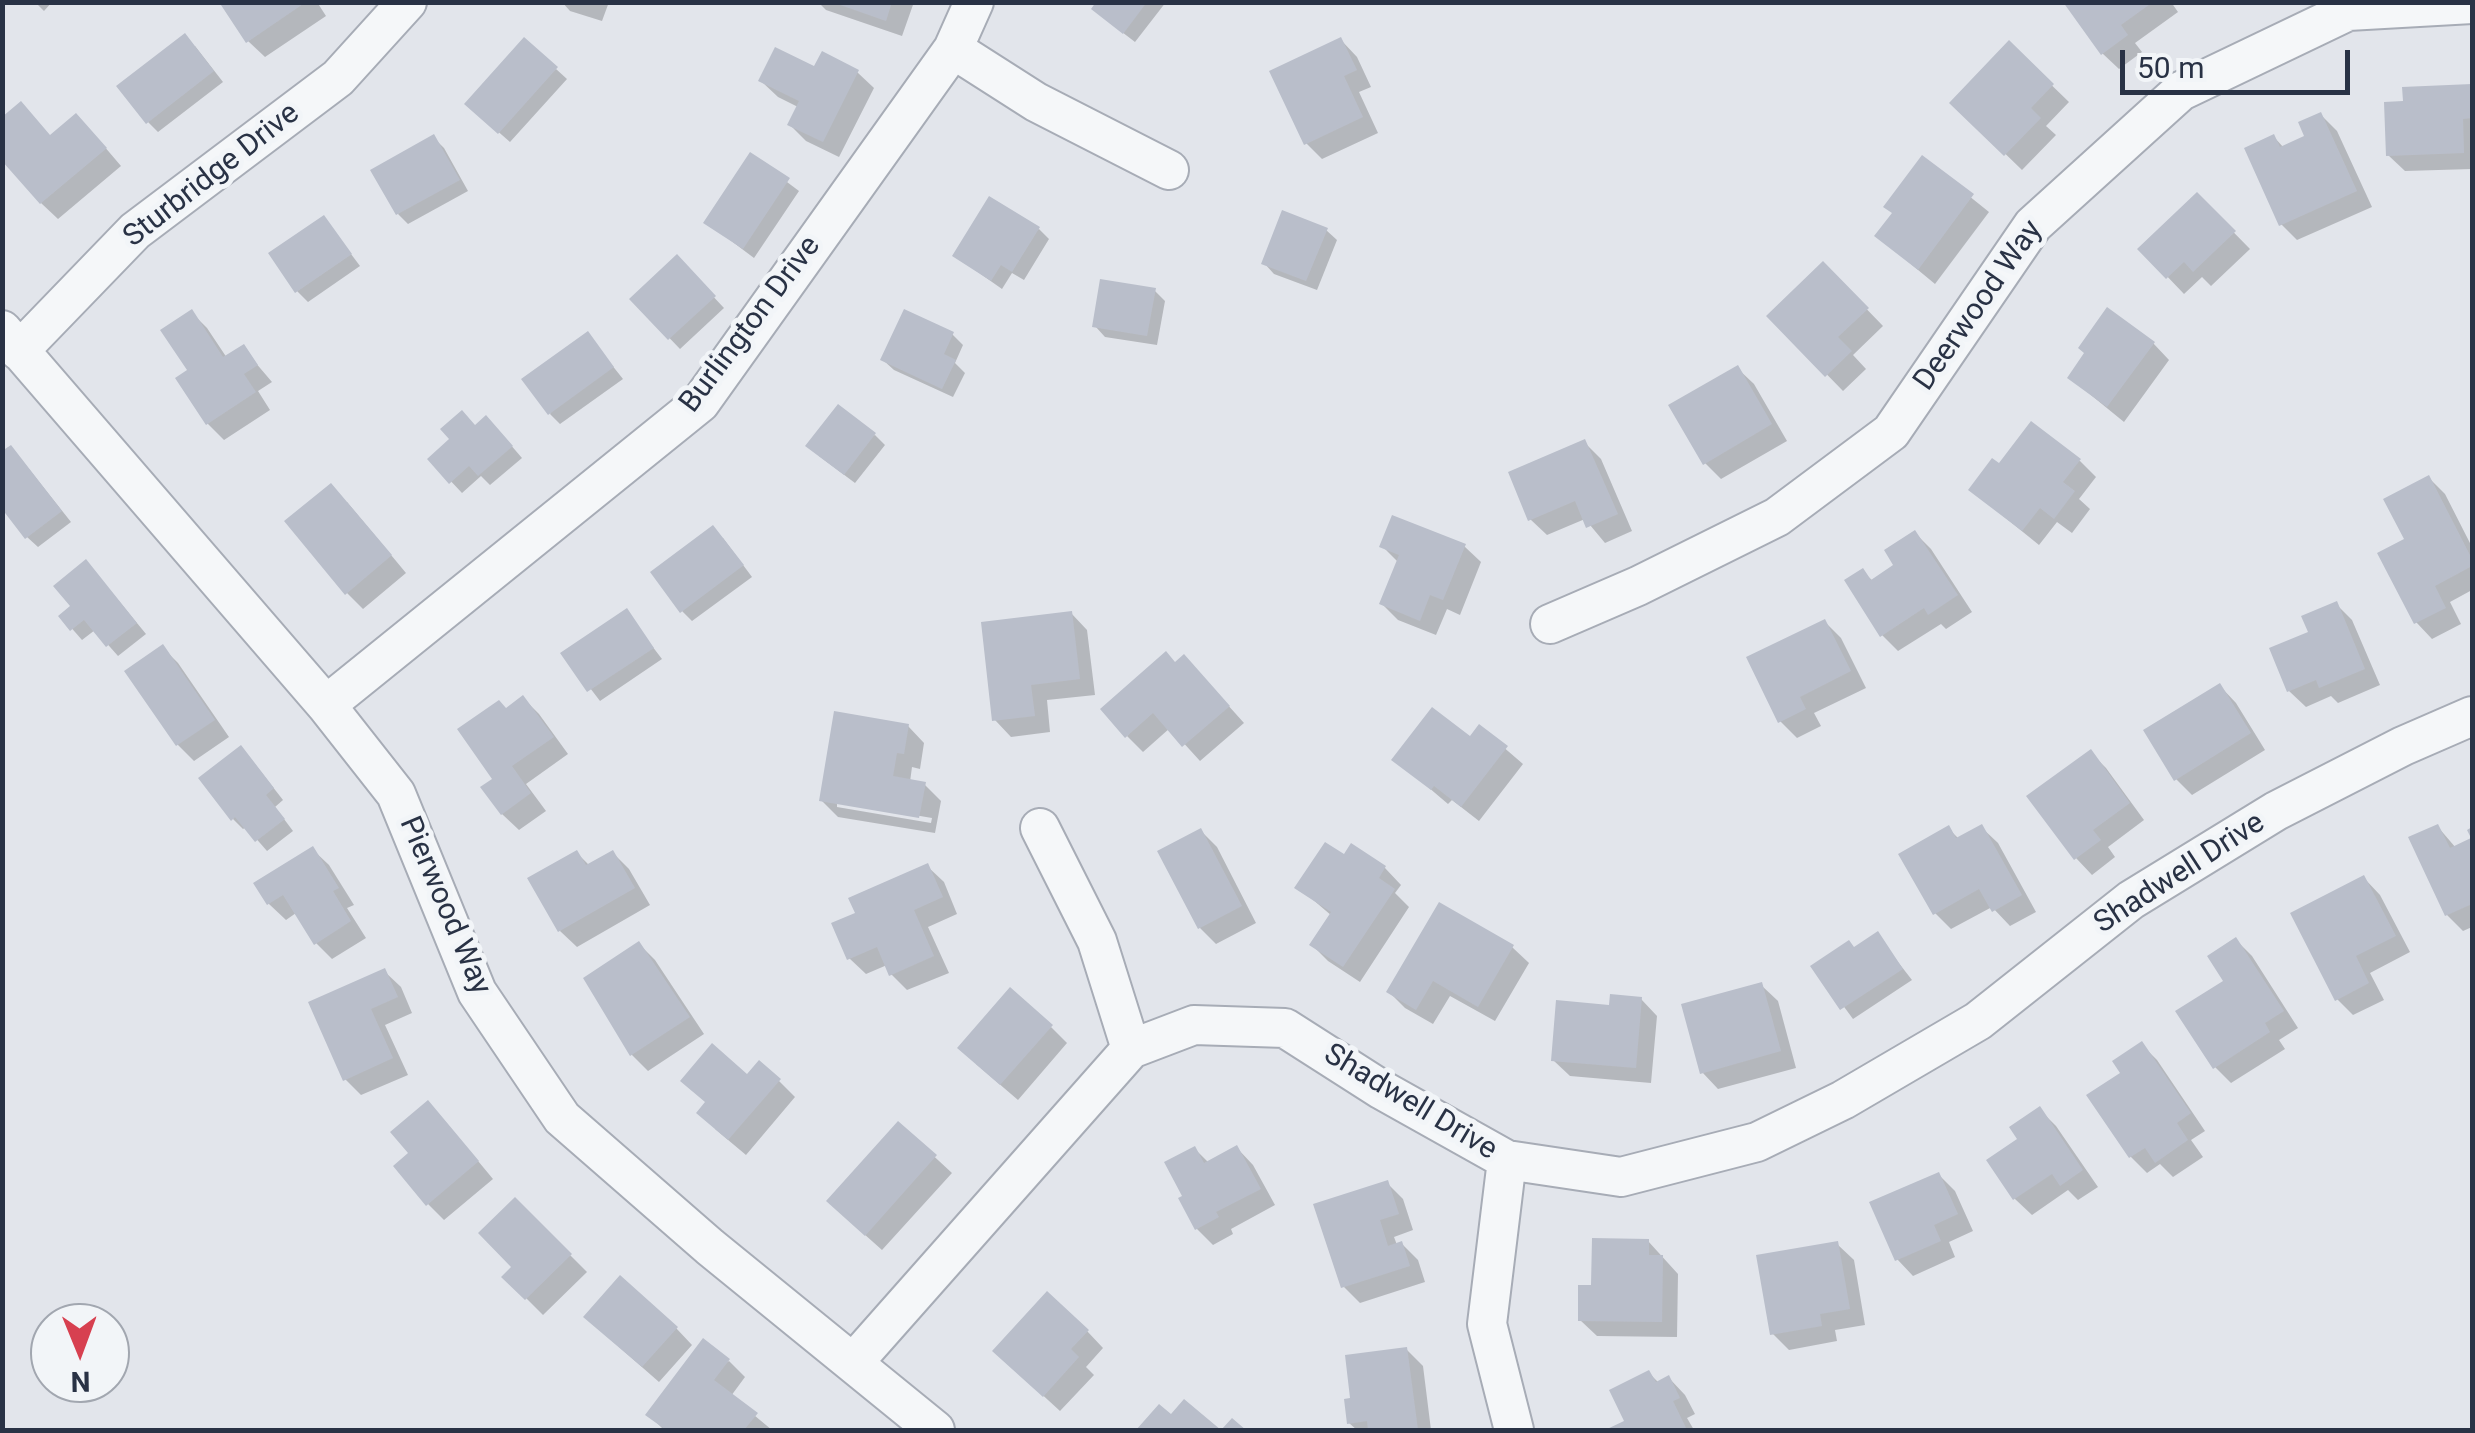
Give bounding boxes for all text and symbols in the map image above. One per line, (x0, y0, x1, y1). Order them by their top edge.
scale bar (2125, 30, 2355, 92)
text: 50 m (2137, 50, 2204, 85)
street label: Sturbridge Drive (117, 96, 307, 256)
street label: Deerwood Way (1907, 214, 2051, 398)
street label: Burlington Drive (673, 230, 829, 420)
street label: Shadwell Drive (2088, 806, 2272, 942)
street label: Pierwood Way (390, 811, 498, 1001)
street label: Shadwell Drive (1317, 1037, 1503, 1169)
north arrow (30, 1303, 130, 1403)
text: N (70, 1365, 91, 1398)

